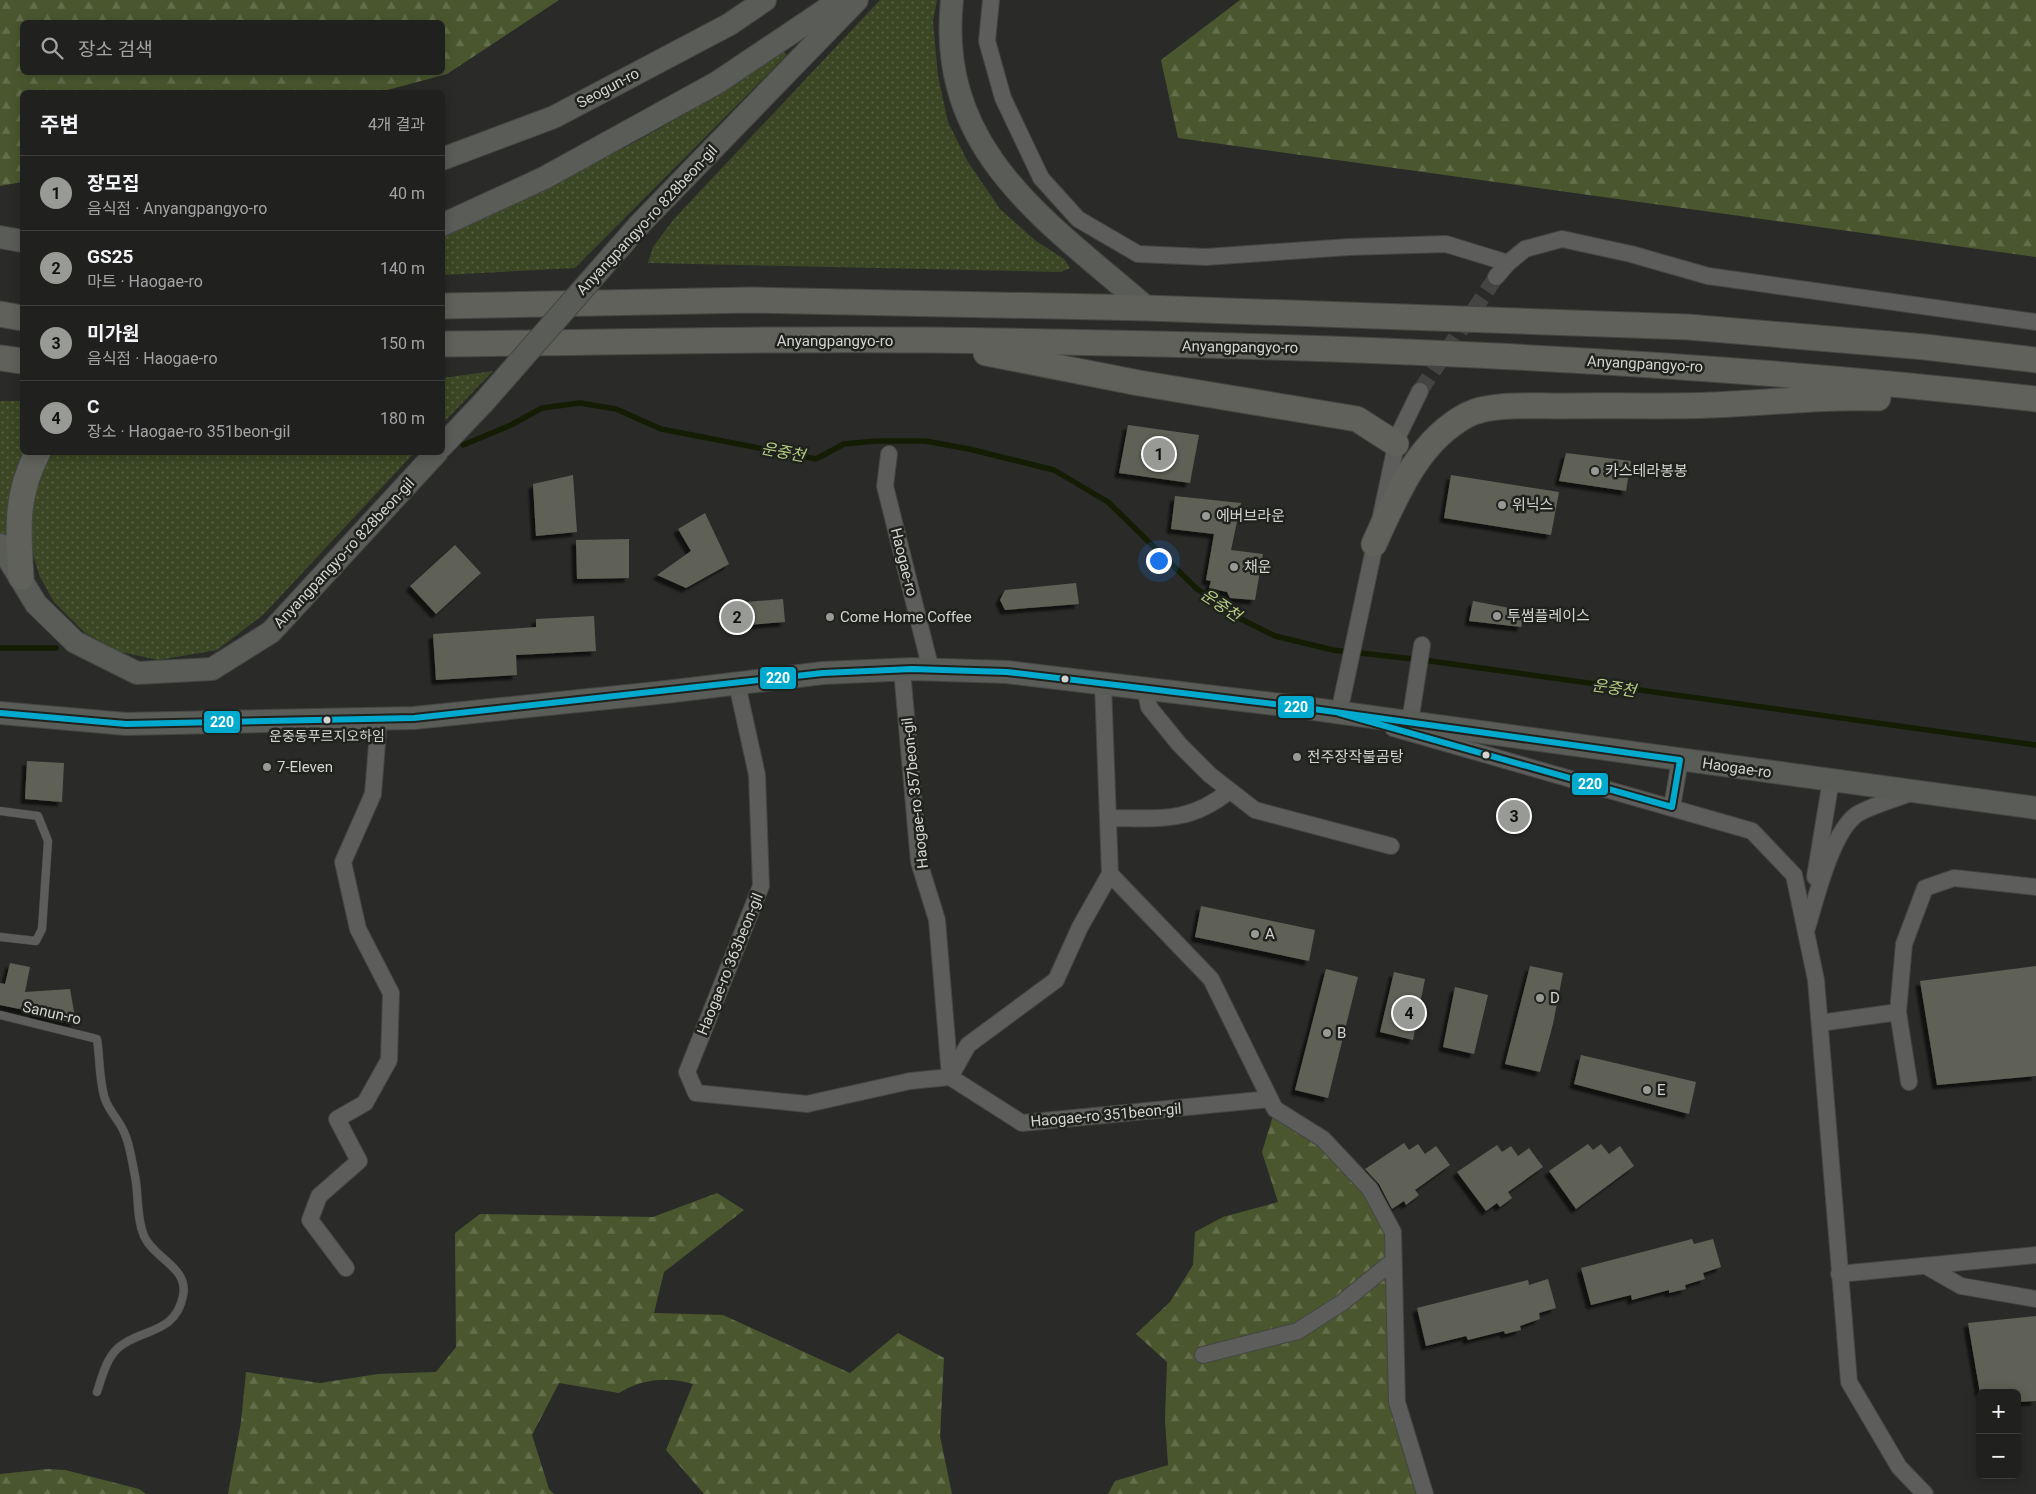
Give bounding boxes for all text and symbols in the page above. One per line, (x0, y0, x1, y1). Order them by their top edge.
search box (20, 20, 445, 75)
icon: search (38, 34, 66, 62)
text: 장소 검색 (78, 38, 153, 61)
street label: Seogun-ro (574, 64, 642, 112)
text: 주변 (40, 113, 79, 137)
text: 4개 결과 (368, 115, 425, 134)
street label: Anyangpangyo-ro 828beon-gil (573, 141, 721, 299)
text: 장모집 (87, 172, 139, 195)
text: 1 (51, 184, 61, 203)
text: 40 m (389, 184, 425, 203)
text: 음식점 · Anyangpangyo-ro (87, 199, 267, 218)
text: GS25 (87, 245, 133, 268)
text: 2 (51, 259, 61, 278)
text: 140 m (380, 259, 425, 278)
text: 마트 · Haogae-ro (87, 272, 203, 291)
text: 미가원 (87, 322, 139, 345)
street label: Anyangpangyo-ro (777, 332, 893, 350)
text: 3 (51, 334, 61, 353)
text: 150 m (380, 334, 425, 353)
street label: Anyangpangyo-ro (1182, 337, 1298, 357)
text: 음식점 · Haogae-ro (87, 349, 218, 368)
street label: Anyangpangyo-ro (1586, 352, 1704, 376)
text: C (87, 395, 99, 418)
text: 4 (51, 409, 61, 428)
text: 180 m (380, 409, 425, 428)
text: 장소 · Haogae-ro 351beon-gil (87, 422, 290, 441)
pin: 1 (1143, 435, 1175, 473)
water label: 운중천 (760, 438, 809, 466)
place label: 카스테라봉봉 (1605, 462, 1688, 480)
marker: 카스테라봉봉 (1589, 465, 1601, 477)
street label: Anyangpangyo-ro 828beon-gil (270, 474, 418, 632)
place label: 위닉스 (1512, 496, 1554, 514)
marker: 위닉스 (1496, 499, 1508, 511)
place label: 에버브라운 (1216, 507, 1285, 525)
marker: 에버브라운 (1200, 510, 1212, 522)
street label: Haogae-ro (887, 526, 921, 598)
your location (1146, 548, 1172, 574)
place label: 채운 (1244, 558, 1272, 576)
marker: 채운 (1228, 561, 1240, 573)
water label: 운중천 (1197, 585, 1247, 626)
pin: 2 (721, 598, 753, 636)
place label: 투썸플레이스 (1507, 607, 1590, 625)
place label: Come Home Coffee (840, 608, 972, 626)
marker: 투썸플레이스 (1491, 610, 1503, 622)
marker: Come Home Coffee (824, 611, 836, 623)
line badge: 220 (759, 666, 797, 690)
text: 220 (766, 670, 790, 686)
unlabelled marker (1060, 674, 1070, 684)
water label: 운중천 (1591, 676, 1639, 701)
line badge: 220 (1277, 695, 1315, 719)
text: 220 (1284, 699, 1308, 715)
line badge: 220 (203, 710, 241, 734)
text: 220 (210, 714, 234, 730)
marker: 운중동푸르지오하임 (322, 715, 332, 725)
street label: Haogae-ro 357beon-gil (898, 717, 932, 869)
place label: 운중동푸르지오하임 (269, 728, 385, 744)
place label: 전주장작불곰탕 (1307, 748, 1404, 766)
unlabelled marker (1481, 750, 1491, 760)
marker: 전주장작불곰탕 (1291, 751, 1303, 763)
street label: Haogae-ro (1701, 754, 1773, 782)
place label: 7-Eleven (277, 758, 333, 776)
marker: 7-Eleven (261, 761, 273, 773)
line badge: 220 (1571, 772, 1609, 796)
text: 220 (1578, 776, 1602, 792)
pin: 3 (1498, 797, 1530, 835)
street label: Haogae-ro 363beon-gil (693, 890, 767, 1038)
place label: A (1265, 925, 1275, 943)
marker: A (1249, 928, 1261, 940)
place label: D (1550, 989, 1560, 1007)
marker: D (1534, 992, 1546, 1004)
pin: 4 (1393, 994, 1425, 1032)
street label: Sanun-ro (21, 998, 83, 1028)
place label: B (1337, 1024, 1346, 1042)
marker: B (1321, 1027, 1333, 1039)
place label: E (1657, 1081, 1666, 1099)
marker: E (1641, 1084, 1653, 1096)
street label: Haogae-ro 351beon-gil (1030, 1099, 1182, 1131)
map controls (1976, 1389, 2021, 1479)
button: + (1976, 1389, 2021, 1434)
button: − (1976, 1434, 2021, 1479)

